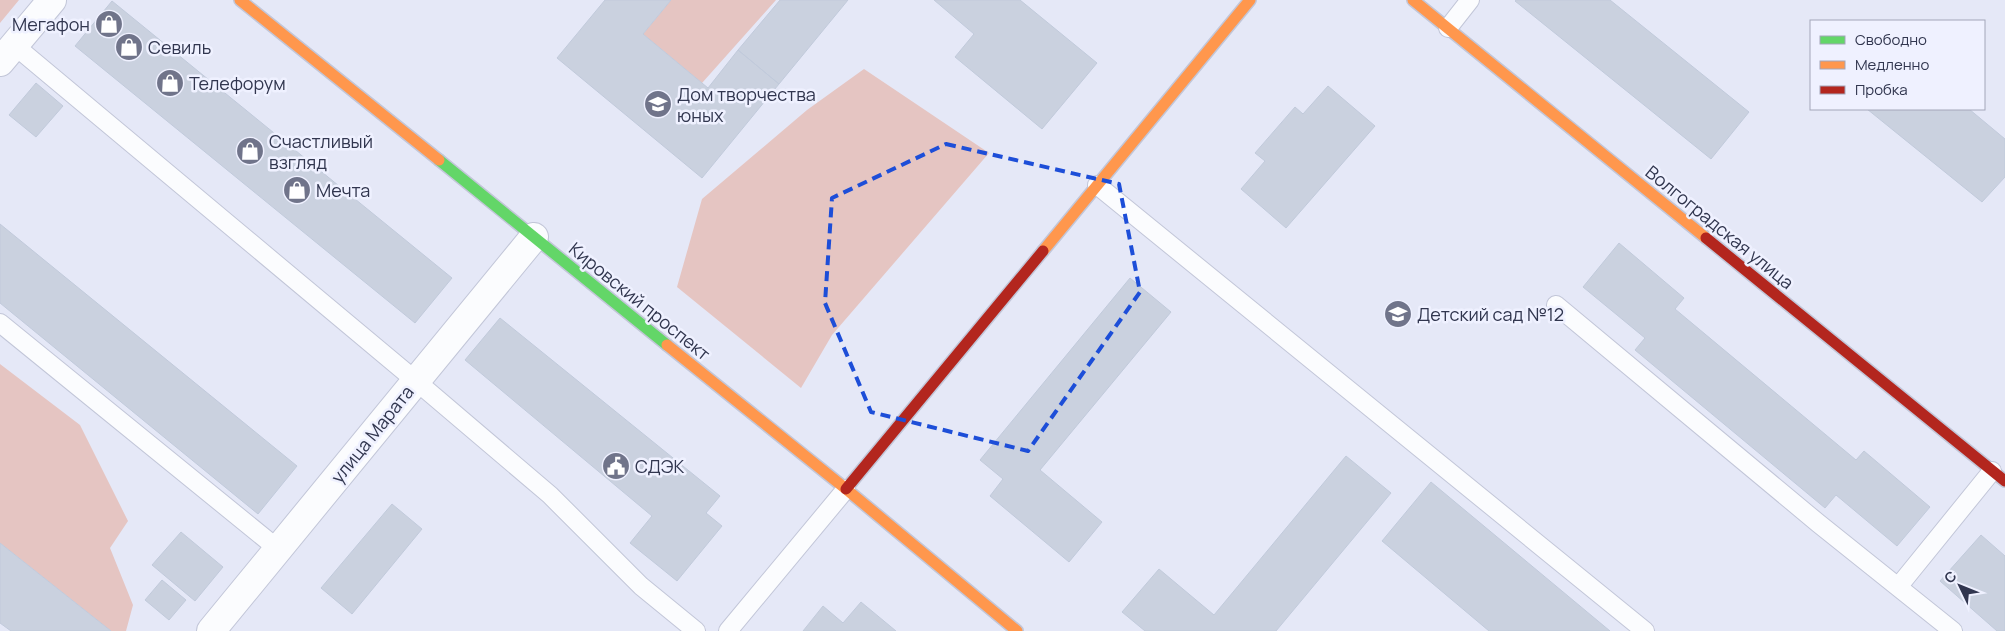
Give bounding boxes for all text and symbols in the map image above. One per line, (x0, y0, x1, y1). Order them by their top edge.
shop icon: Мегафон (94, 9, 124, 39)
place label: Мегафон (12, 12, 90, 36)
legend (1810, 20, 1985, 110)
text: Свободно (1855, 29, 1927, 50)
shop icon: Севиль (114, 32, 144, 62)
place label: Севиль (148, 35, 211, 59)
text: Медленно (1855, 54, 1929, 75)
shop icon: Телефорум (155, 68, 185, 98)
place label: Телефорум (189, 71, 286, 95)
text: Пробка (1855, 79, 1908, 100)
place label: Дом творчества юных (677, 82, 816, 127)
school or university icon: Дом творчества юных (643, 89, 673, 119)
place label: Счастливый взгляд (269, 129, 373, 174)
shop icon: Счастливый взгляд (235, 136, 265, 166)
street label: Волгоградская улица (1641, 160, 1799, 294)
shop icon: Мечта (282, 175, 312, 205)
place label: Мечта (316, 178, 370, 202)
street label: Кировский проспект (564, 237, 716, 365)
school or university icon: Детский cад №12 (1383, 299, 1413, 329)
place label: Детский cад №12 (1417, 302, 1564, 326)
street label: улица Марата (325, 380, 419, 488)
public building icon: СДЭК (601, 451, 631, 481)
place label: СДЭК (635, 454, 684, 478)
north arrow (1935, 561, 1985, 611)
text: С (1940, 567, 1961, 587)

